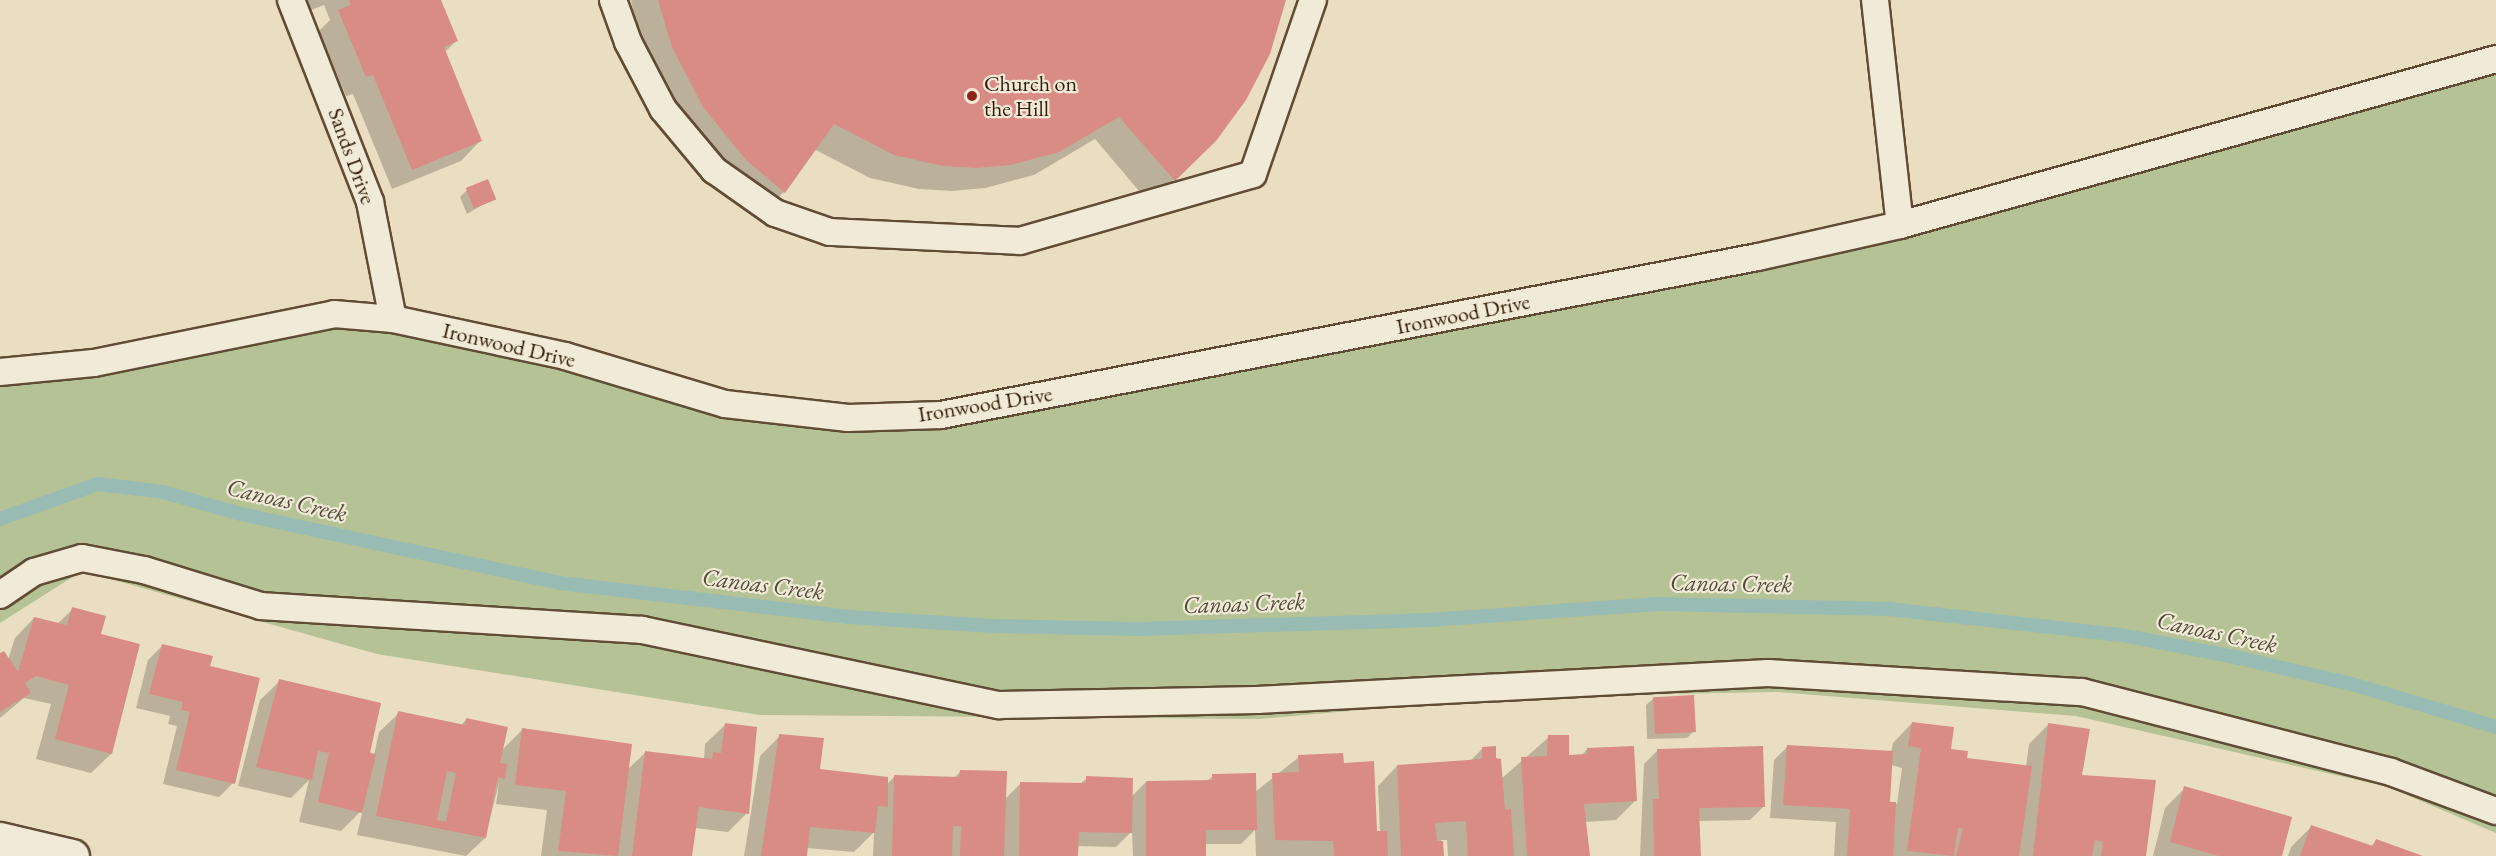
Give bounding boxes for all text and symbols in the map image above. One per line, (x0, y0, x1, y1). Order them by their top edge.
place label: Church on the Hill (984, 70, 1077, 122)
marker: Church on the Hill (965, 89, 979, 103)
street label: Sands Drive (322, 104, 382, 208)
street label: Ironwood Drive (1394, 288, 1532, 340)
street label: Ironwood Drive (440, 317, 578, 373)
street label: Ironwood Drive (916, 380, 1054, 428)
water label: Canoas Creek (224, 472, 350, 528)
water label: Canoas Creek (701, 562, 825, 606)
water label: Canoas Creek (1670, 568, 1792, 598)
water label: Canoas Creek (1182, 586, 1306, 620)
water label: Canoas Creek (2154, 605, 2280, 659)

